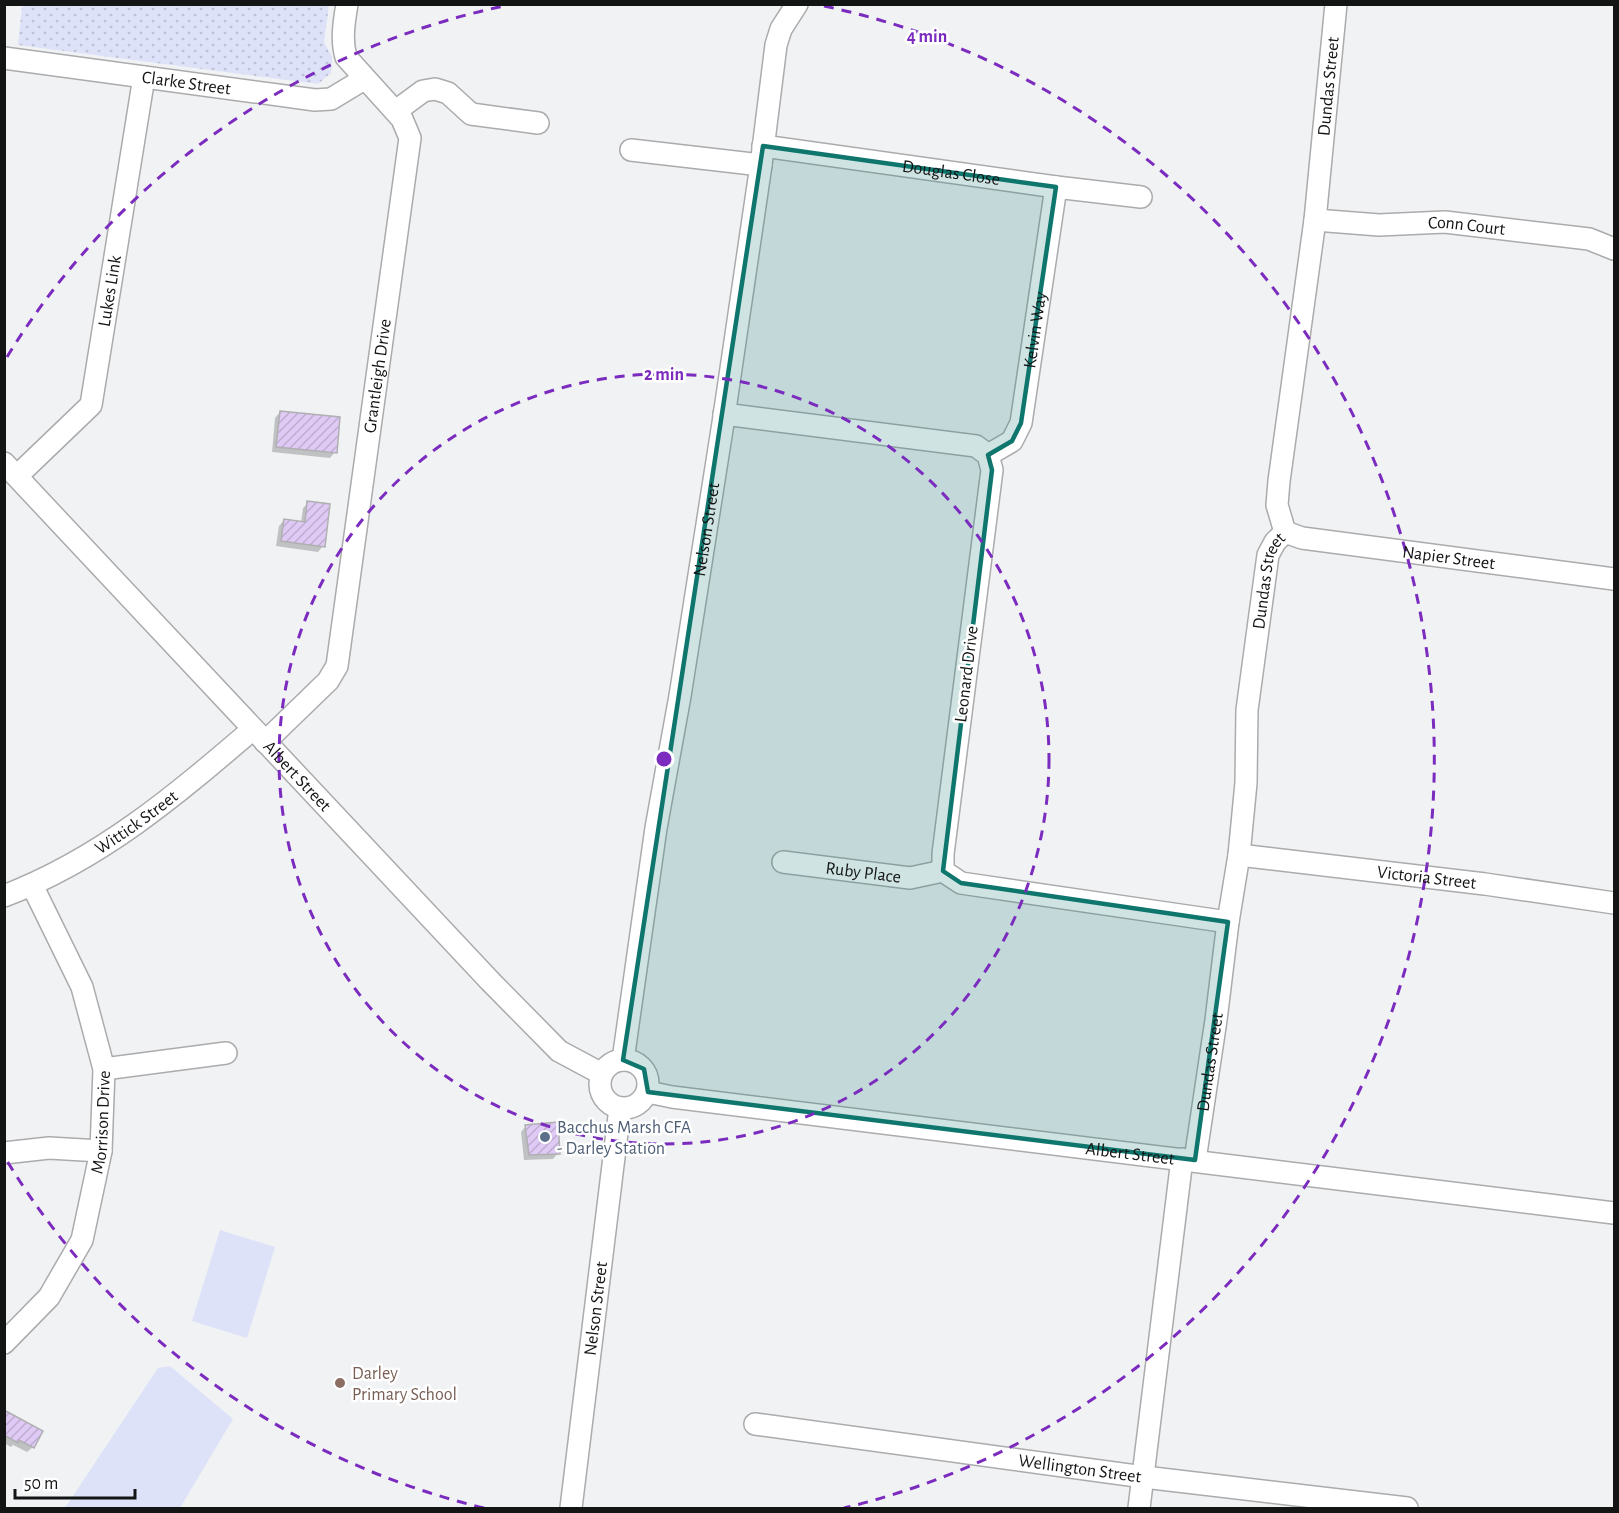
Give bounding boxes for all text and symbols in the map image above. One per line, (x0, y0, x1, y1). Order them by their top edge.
text: 4 min (907, 28, 947, 46)
street label: Dundas Street (1315, 36, 1343, 137)
street label: Clarke Street (141, 69, 232, 99)
street label: Douglas Close (901, 158, 1001, 189)
street label: Conn Court (1428, 214, 1506, 239)
street label: Lukes Link (96, 253, 125, 328)
street label: Kelvin Way (1021, 290, 1050, 370)
street label: Grantleigh Drive (361, 318, 395, 434)
text: 2 min (644, 366, 684, 384)
street label: Nelson Street (691, 481, 724, 578)
street label: Dundas Street (1250, 529, 1289, 630)
street label: Napier Street (1401, 543, 1496, 573)
street label: Leonard Drive (952, 625, 982, 723)
street label: Albert Street (260, 738, 334, 815)
centre of rings (654, 749, 674, 769)
street label: Wittick Street (92, 787, 182, 858)
street label: Ruby Place (824, 859, 902, 887)
street label: Victoria Street (1376, 863, 1477, 893)
street label: Dundas Street (1194, 1012, 1227, 1113)
street label: Morrison Drive (88, 1070, 114, 1176)
place label: Bacchus Marsh CFA - Darley Station (557, 1119, 692, 1158)
marker: Bacchus Marsh CFA - Darley Station (538, 1130, 552, 1144)
street label: Albert Street (1084, 1140, 1176, 1169)
street label: Nelson Street (582, 1260, 611, 1357)
place label: Darley Primary School (352, 1365, 457, 1404)
marker: Darley Primary School (333, 1376, 347, 1390)
street label: Wellington Street (1017, 1452, 1143, 1487)
scale bar (15, 1462, 135, 1500)
text: 50 m (24, 1475, 58, 1493)

